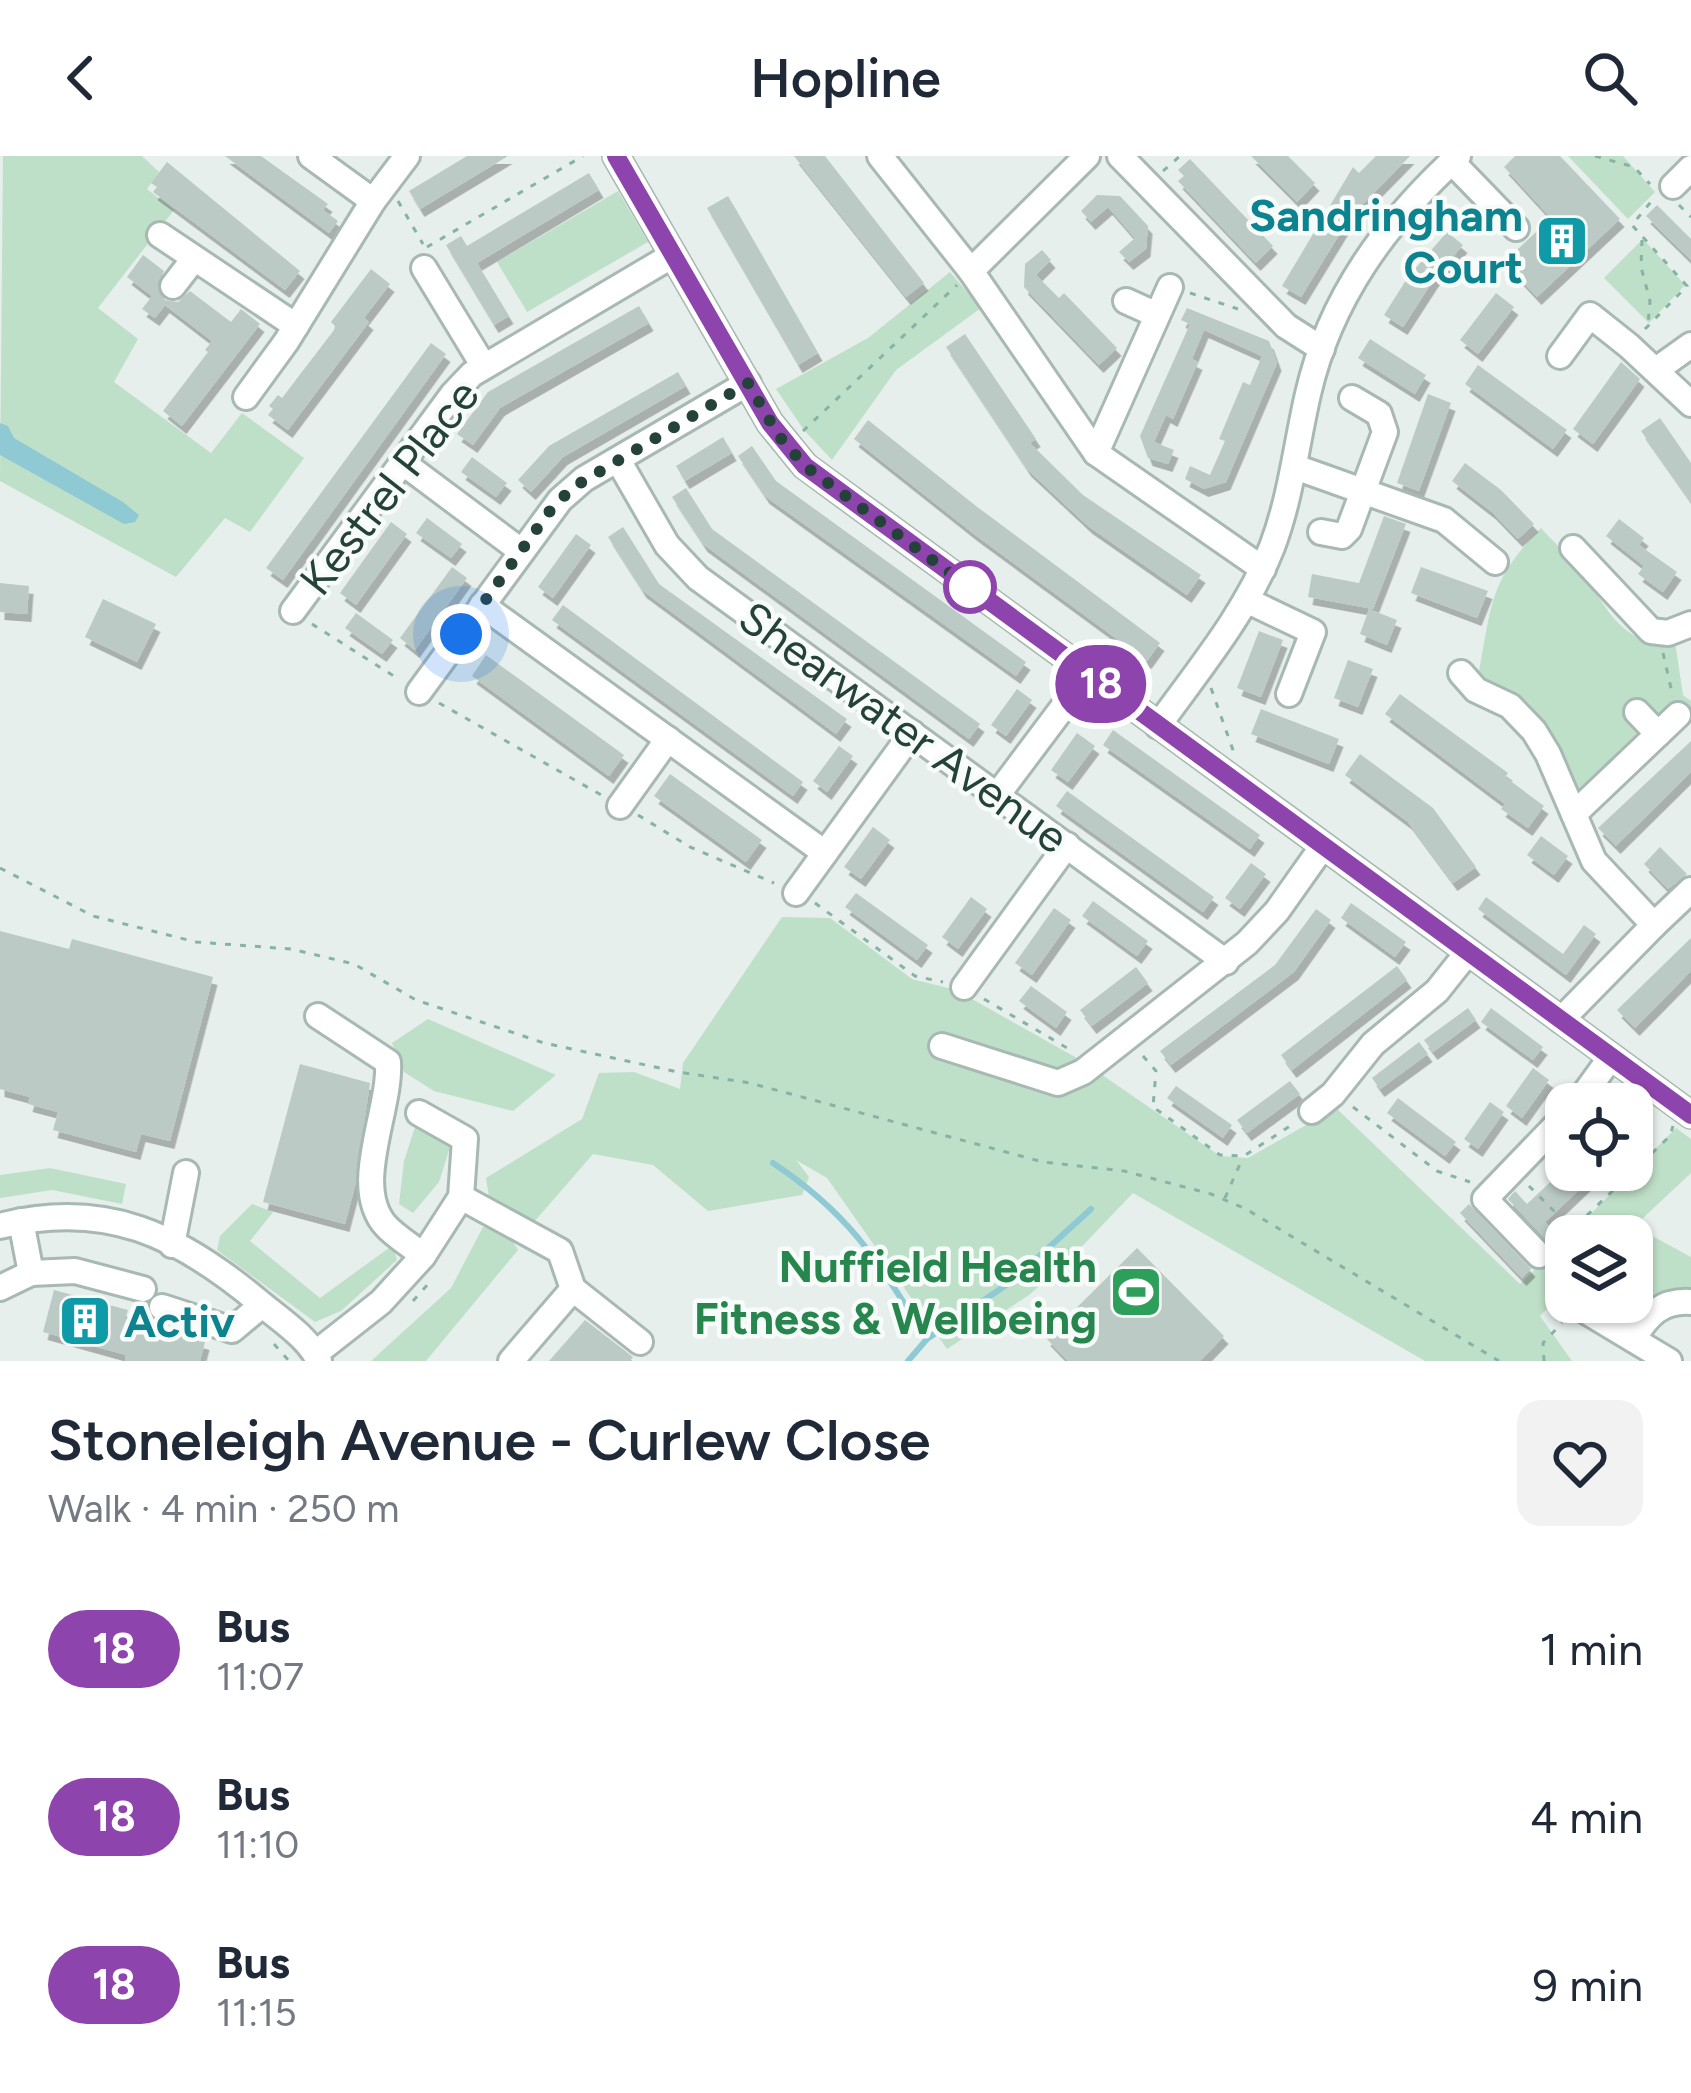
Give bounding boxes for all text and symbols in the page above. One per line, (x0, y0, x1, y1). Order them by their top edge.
icon: back (48, 45, 114, 111)
icon: search (1577, 45, 1643, 111)
text: Hopline (750, 46, 941, 111)
place label: Sandringham Court (1249, 188, 1523, 294)
building icon: Sandringham Court (1534, 213, 1590, 269)
street label: Kestrel Place (288, 369, 490, 605)
unlabelled marker (945, 562, 995, 612)
street label: Shearwater Avenue (729, 590, 1079, 864)
your location (431, 604, 491, 664)
line badge: 18 (1047, 645, 1155, 723)
text: 18 (1079, 658, 1123, 709)
map controls (1545, 1083, 1653, 1323)
button: locate (1545, 1083, 1653, 1191)
button: layers (1545, 1215, 1653, 1323)
place label: Nuffield Health Fitness & Wellbeing (694, 1239, 1097, 1345)
sports icon: Nuffield Health Fitness & Wellbeing (1108, 1264, 1164, 1320)
building icon: Activ (57, 1293, 113, 1349)
place label: Activ (124, 1294, 235, 1348)
button: heart (1517, 1400, 1643, 1526)
text: Stoneleigh Avenue - Curlew Close (48, 1406, 931, 1474)
text: Walk · 4 min · 250 m (48, 1485, 399, 1532)
text: Bus (216, 1599, 290, 1653)
text: 1 min (1539, 1622, 1643, 1676)
text: 18 (92, 1623, 136, 1674)
text: 11:07 (216, 1653, 304, 1700)
text: Bus (216, 1767, 290, 1821)
text: 4 min (1530, 1790, 1643, 1844)
text: 18 (92, 1791, 136, 1842)
text: 11:10 (216, 1821, 299, 1868)
text: Bus (216, 1935, 290, 1989)
text: 9 min (1533, 1958, 1643, 2012)
text: 18 (92, 1959, 136, 2010)
text: 11:15 (216, 1989, 297, 2036)

